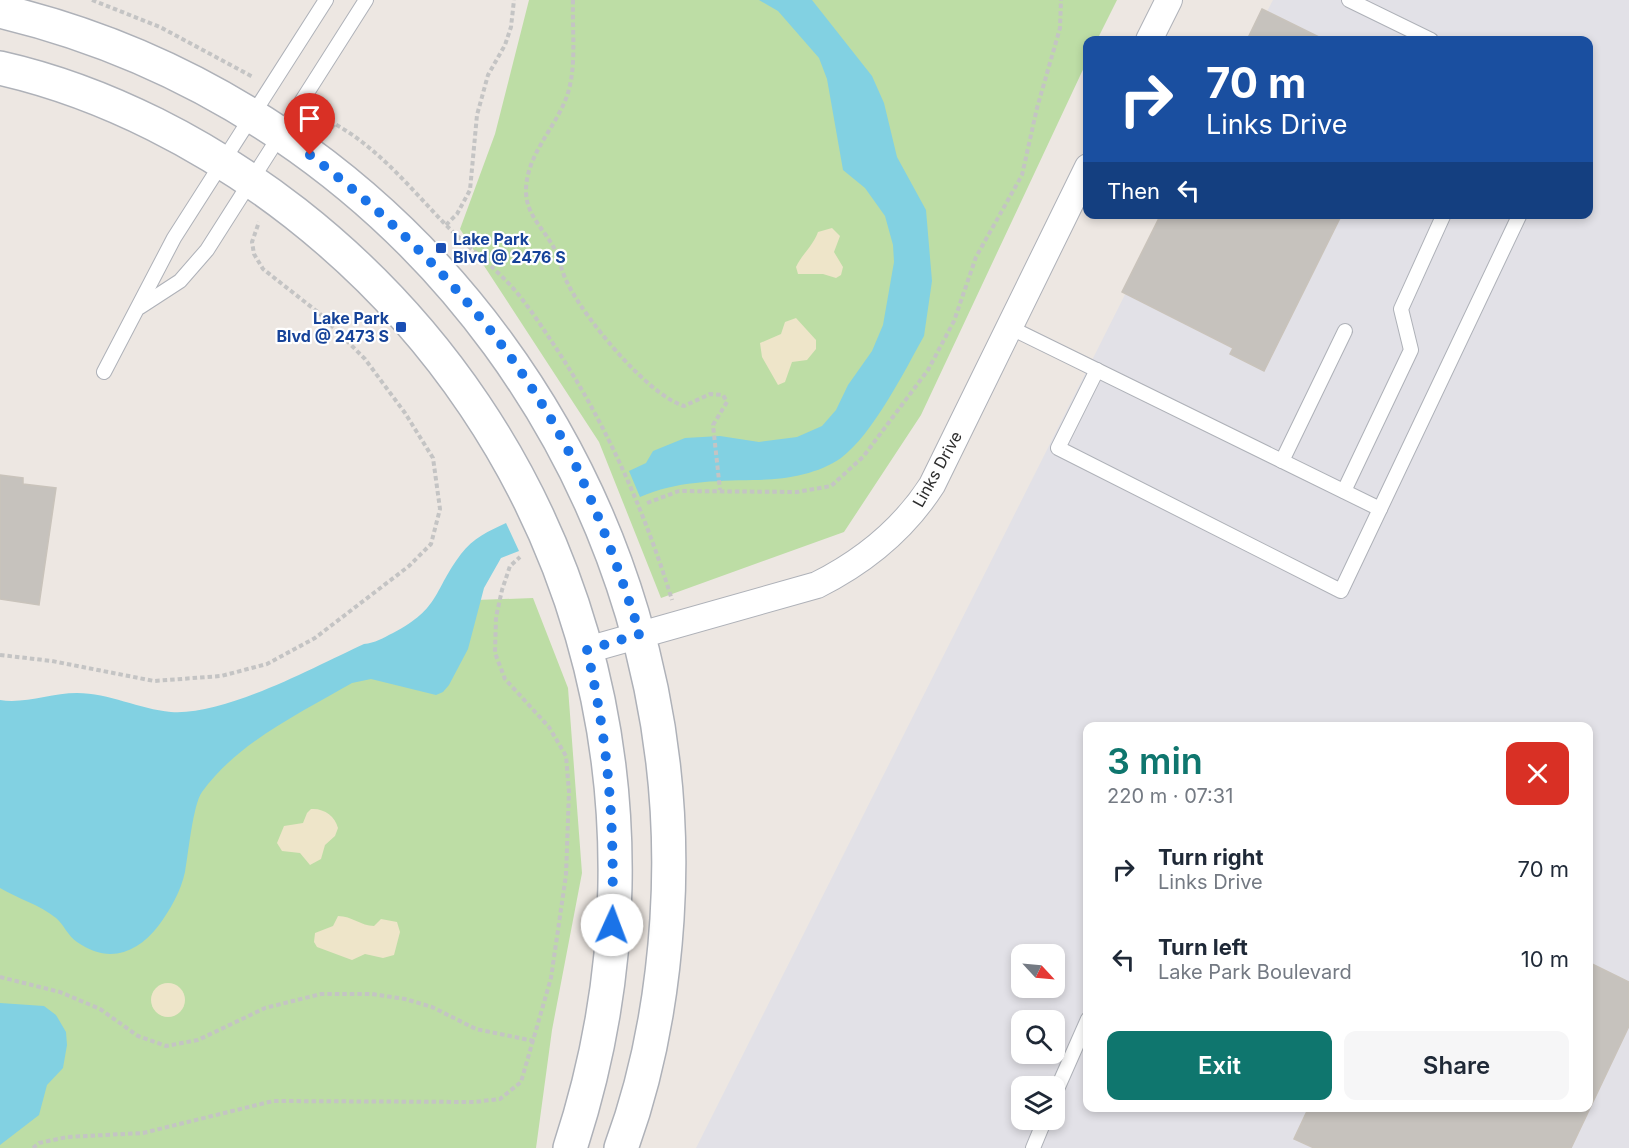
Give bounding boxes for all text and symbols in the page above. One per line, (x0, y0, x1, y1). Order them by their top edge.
text: 70 m (1206, 57, 1306, 108)
icon: right (1107, 60, 1185, 138)
pin (284, 93, 335, 155)
icon: arrive (293, 102, 326, 135)
text: Links Drive (1206, 108, 1347, 141)
icon: left (1172, 174, 1205, 207)
text: Then (1107, 178, 1160, 204)
place label: Lake Park Blvd @ 2476 S (453, 229, 566, 267)
marker: Lake Park Blvd @ 2476 S (434, 241, 448, 255)
place label: Lake Park Blvd @ 2473 S (276, 308, 390, 346)
marker: Lake Park Blvd @ 2473 S (394, 320, 408, 334)
street label: Links Drive (908, 427, 966, 511)
text: 3 min (1107, 739, 1203, 783)
button: close (1506, 742, 1569, 805)
text: 220 m · 07:31 (1107, 784, 1233, 808)
text: Turn right (1158, 844, 1264, 870)
icon: right (1107, 853, 1140, 886)
text: 70 m (1518, 856, 1569, 882)
text: Links Drive (1158, 870, 1263, 894)
position arrow (580, 893, 644, 957)
text: Turn left (1158, 934, 1248, 960)
icon: left (1107, 943, 1140, 976)
north arrow (1011, 944, 1065, 998)
map controls (1011, 944, 1065, 1130)
text: 10 m (1521, 946, 1569, 972)
text: Lake Park Boulevard (1158, 960, 1352, 984)
button: search (1011, 1010, 1065, 1064)
button: Exit (1107, 1031, 1332, 1100)
button: Share (1344, 1031, 1569, 1100)
button: layers (1011, 1076, 1065, 1130)

